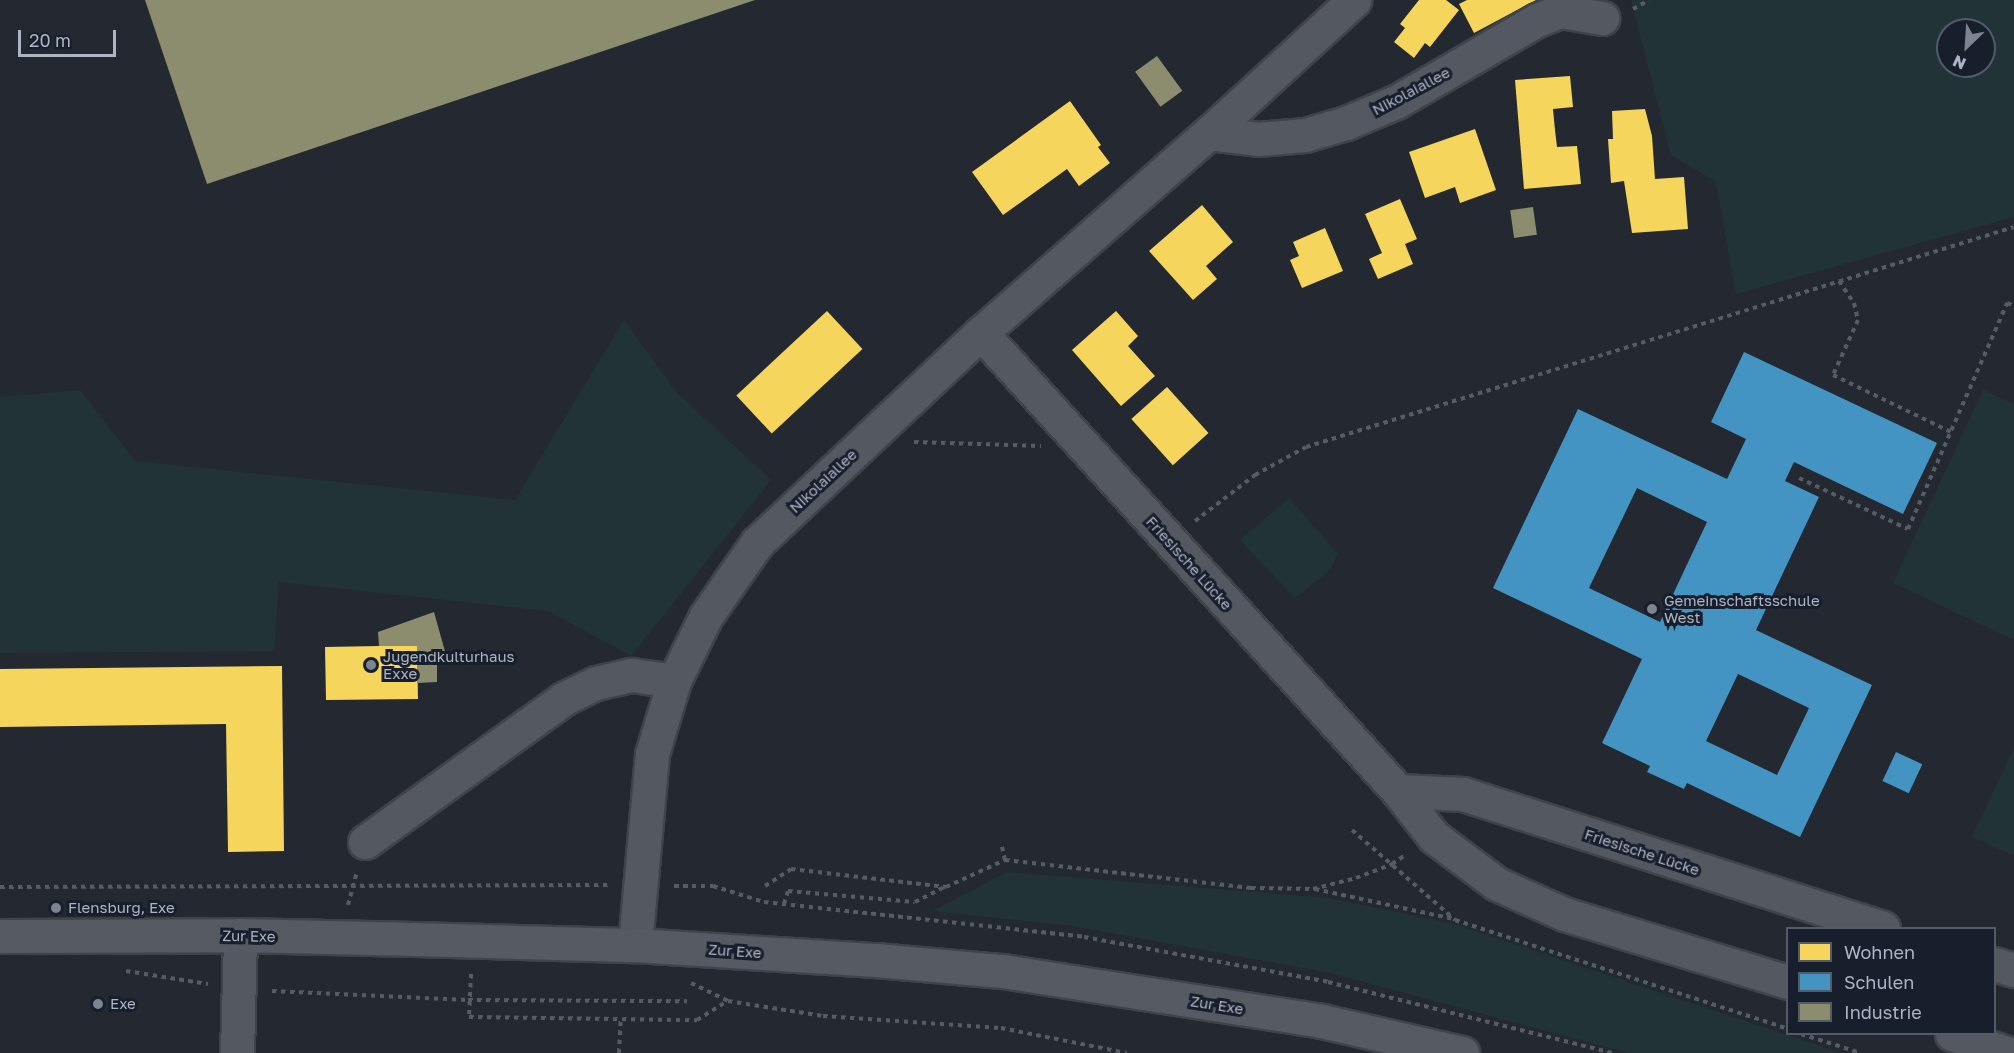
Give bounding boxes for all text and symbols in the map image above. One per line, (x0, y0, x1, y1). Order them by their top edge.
scale bar (21, 18, 118, 56)
north arrow (1936, 18, 1996, 78)
text: 20 m (29, 29, 71, 51)
text: N (1950, 51, 1969, 74)
street label: Nikolaiallee (1369, 63, 1453, 119)
street label: Nikolaiallee (786, 445, 860, 517)
street label: Friesische Lücke (1142, 513, 1236, 613)
place label: Gemeinschaftsschule West (1664, 591, 1820, 626)
marker: Gemeinschaftsschule West (1645, 602, 1659, 616)
place label: Jugendkulturhaus Exxe (383, 647, 514, 682)
marker: Jugendkulturhaus Exxe (364, 658, 378, 672)
street label: Friesische Lücke (1582, 825, 1702, 879)
place label: Flensburg, Exe (68, 899, 175, 917)
marker: Flensburg, Exe (49, 901, 63, 915)
street label: Zur Exe (222, 927, 276, 945)
legend (1786, 927, 1996, 1035)
street label: Zur Exe (708, 940, 762, 962)
text: Wohnen (1844, 941, 1915, 963)
text: Schulen (1844, 971, 1914, 993)
street label: Zur Exe (1189, 992, 1245, 1018)
place label: Exe (110, 995, 136, 1013)
marker: Exe (91, 997, 105, 1011)
text: Industrie (1844, 1001, 1922, 1023)

